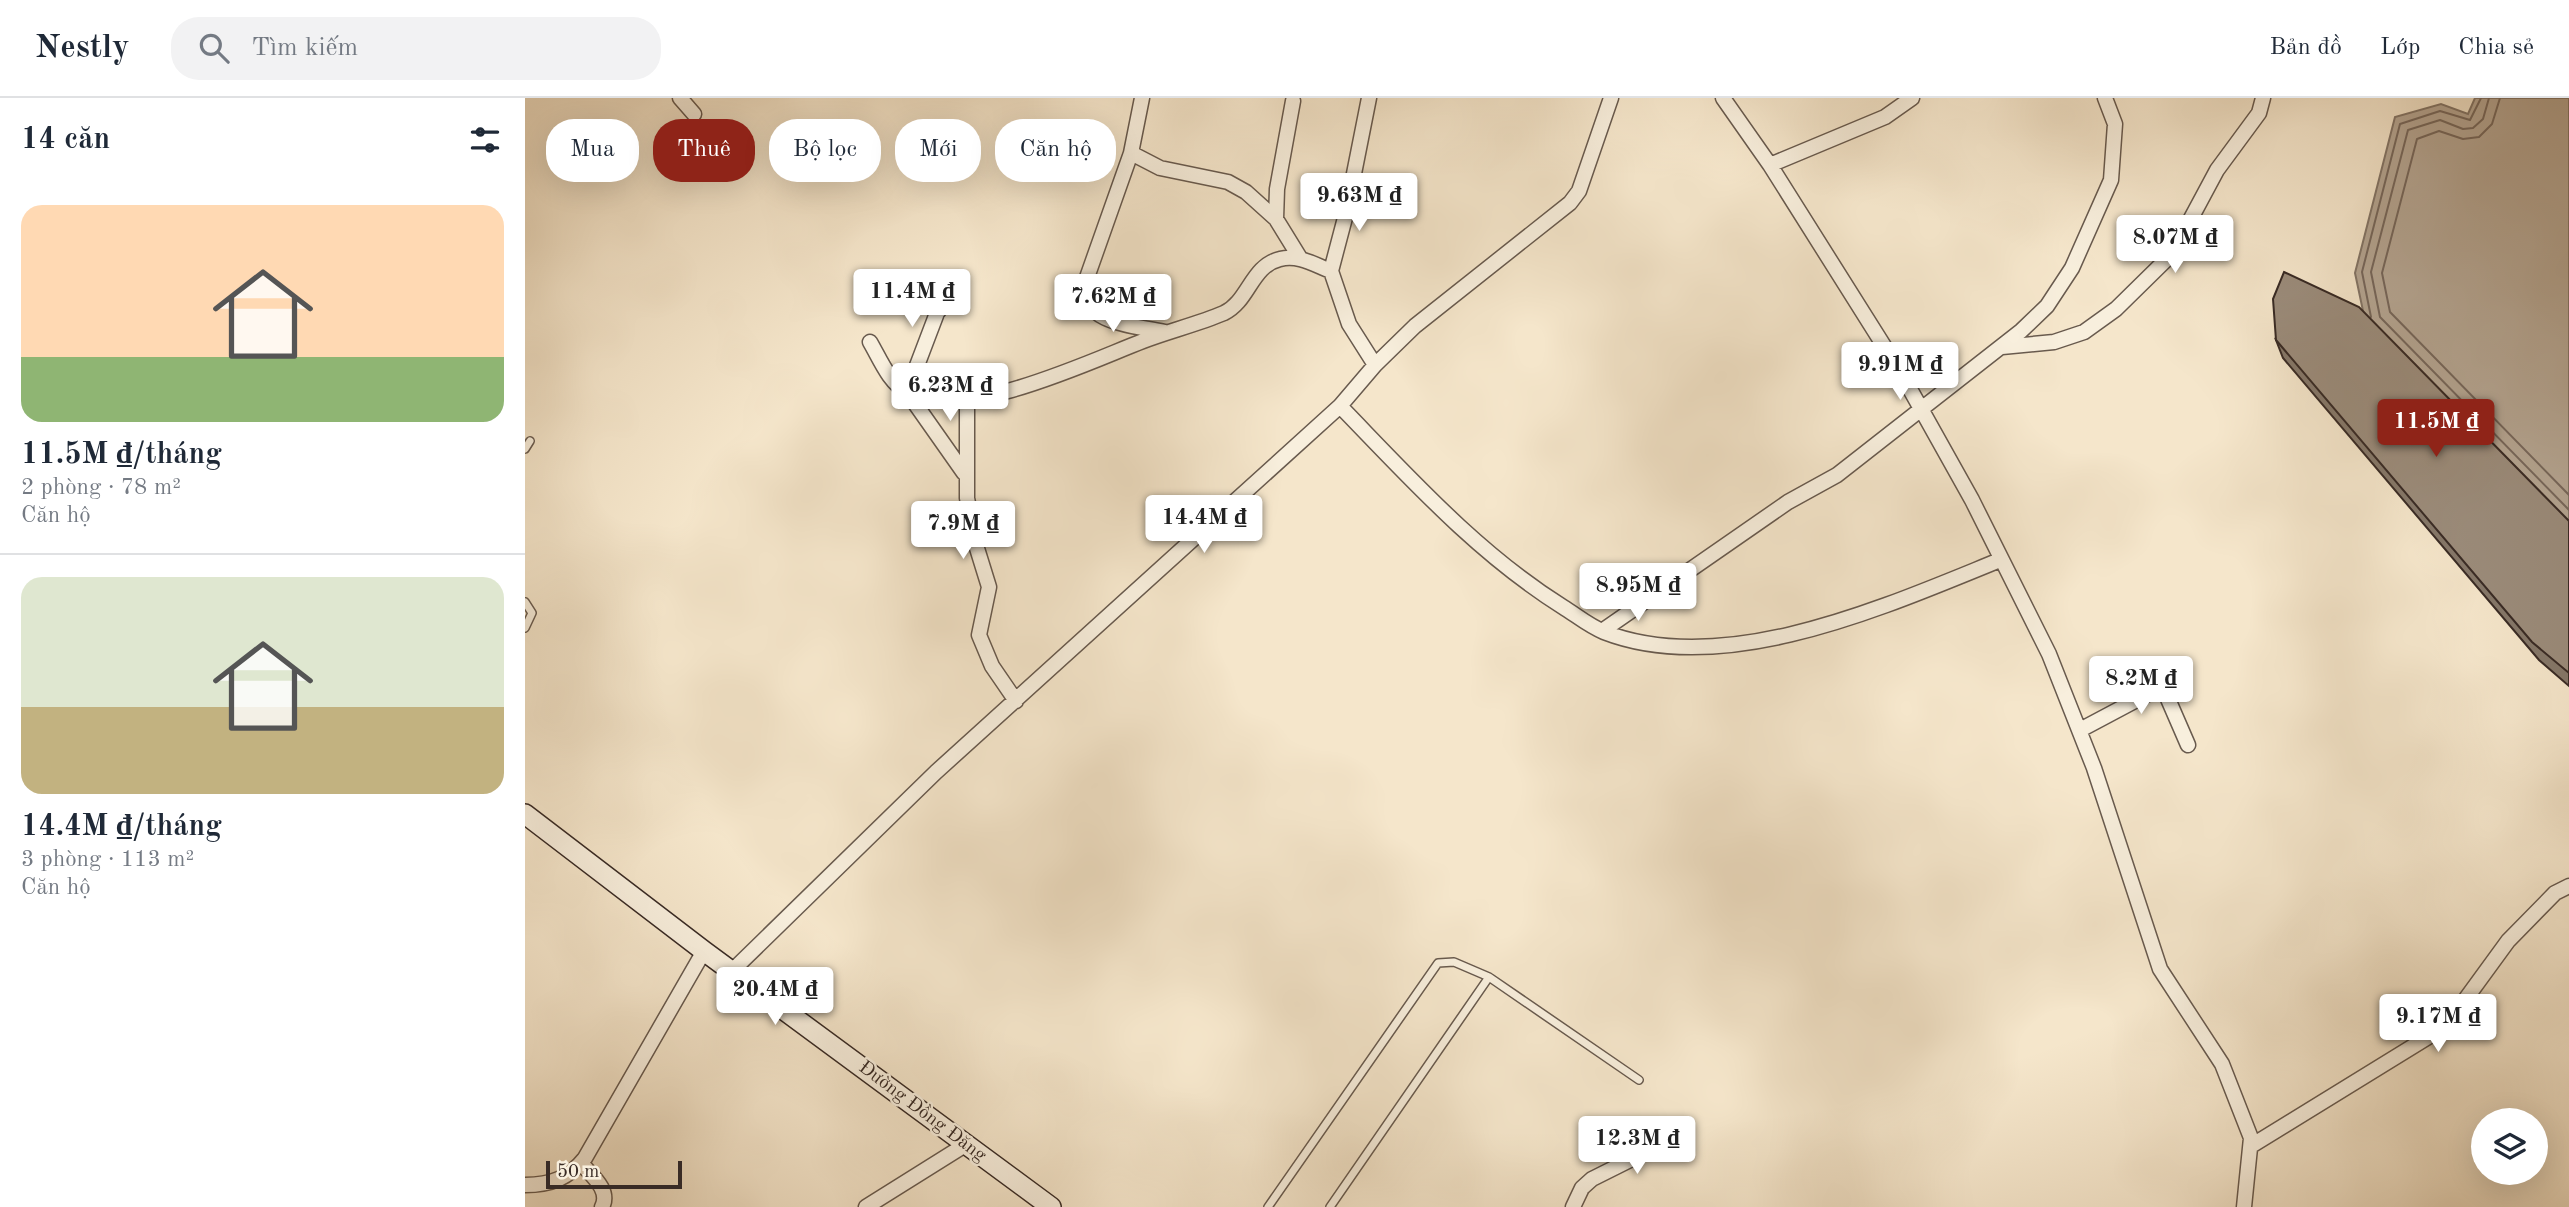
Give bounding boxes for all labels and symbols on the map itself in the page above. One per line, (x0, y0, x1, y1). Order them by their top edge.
pin: 9.63M ₫ (1294, 174, 1424, 233)
pin: 8.07M ₫ (2110, 216, 2240, 275)
pin: 11.4M ₫ (847, 270, 977, 329)
pin: 7.62M ₫ (1048, 274, 1178, 334)
pin: 9.91M ₫ (1835, 342, 1965, 402)
pin: 6.23M ₫ (885, 364, 1015, 423)
pin: 11.5M ₫ (2371, 400, 2501, 459)
pin: 14.4M ₫ (1139, 496, 1269, 555)
pin: 7.9M ₫ (906, 502, 1020, 561)
pin: 8.95M ₫ (1573, 564, 1703, 623)
pin: 8.2M ₫ (2084, 656, 2198, 716)
pin: 20.4M ₫ (710, 968, 840, 1027)
pin: 9.17M ₫ (2373, 995, 2503, 1054)
street label: Đường Đồng Đăng (855, 1056, 992, 1166)
pin: 12.3M ₫ (1572, 1116, 1702, 1176)
scale bar (546, 1158, 683, 1190)

